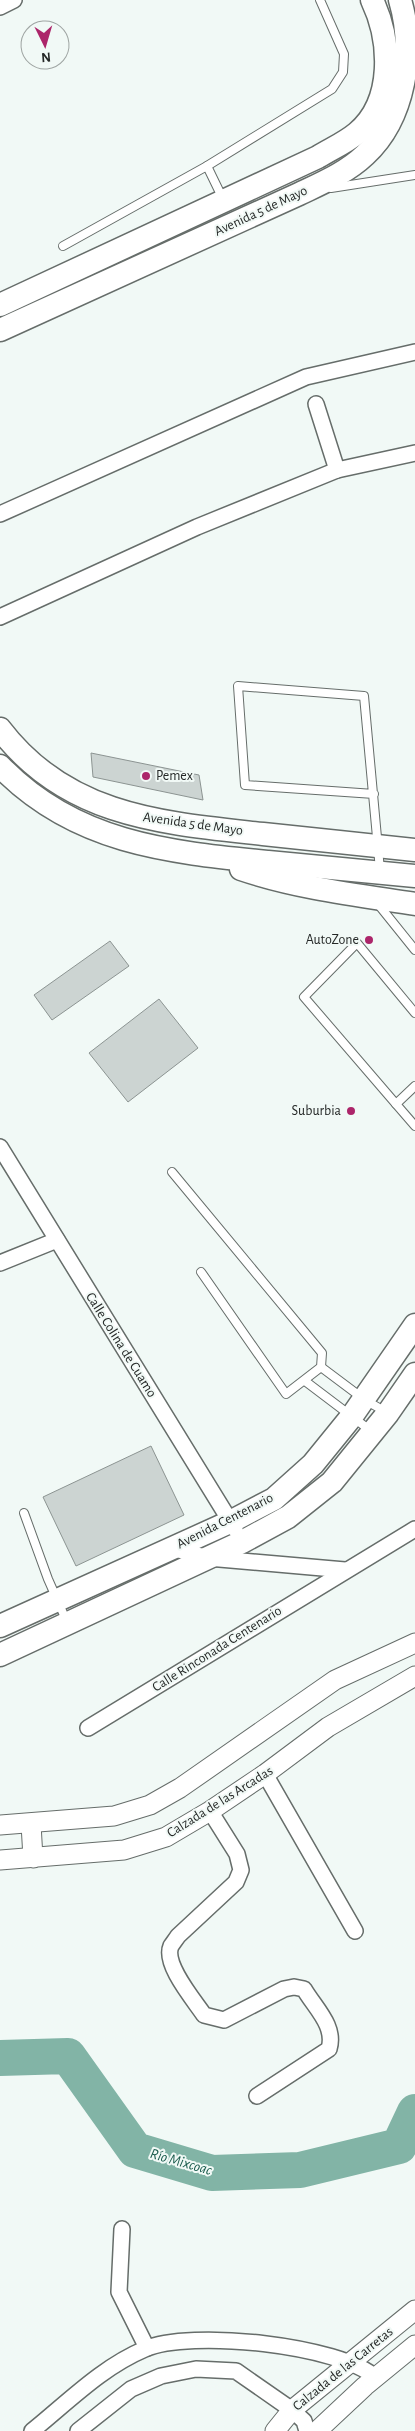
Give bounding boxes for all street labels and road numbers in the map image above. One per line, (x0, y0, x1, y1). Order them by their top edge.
street label: Avenida 5 de Mayo (212, 183, 310, 239)
street label: Avenida 5 de Mayo (142, 810, 244, 838)
street label: Calle Colina de Cuamo (83, 1290, 159, 1400)
street label: Avenida Centenario (174, 1491, 276, 1551)
street label: Calle Rinconada Centenario (150, 1603, 284, 1695)
street label: Calzada de las Arcadas (165, 1764, 275, 1840)
street label: Calzada de las Carretas (290, 2325, 396, 2413)

